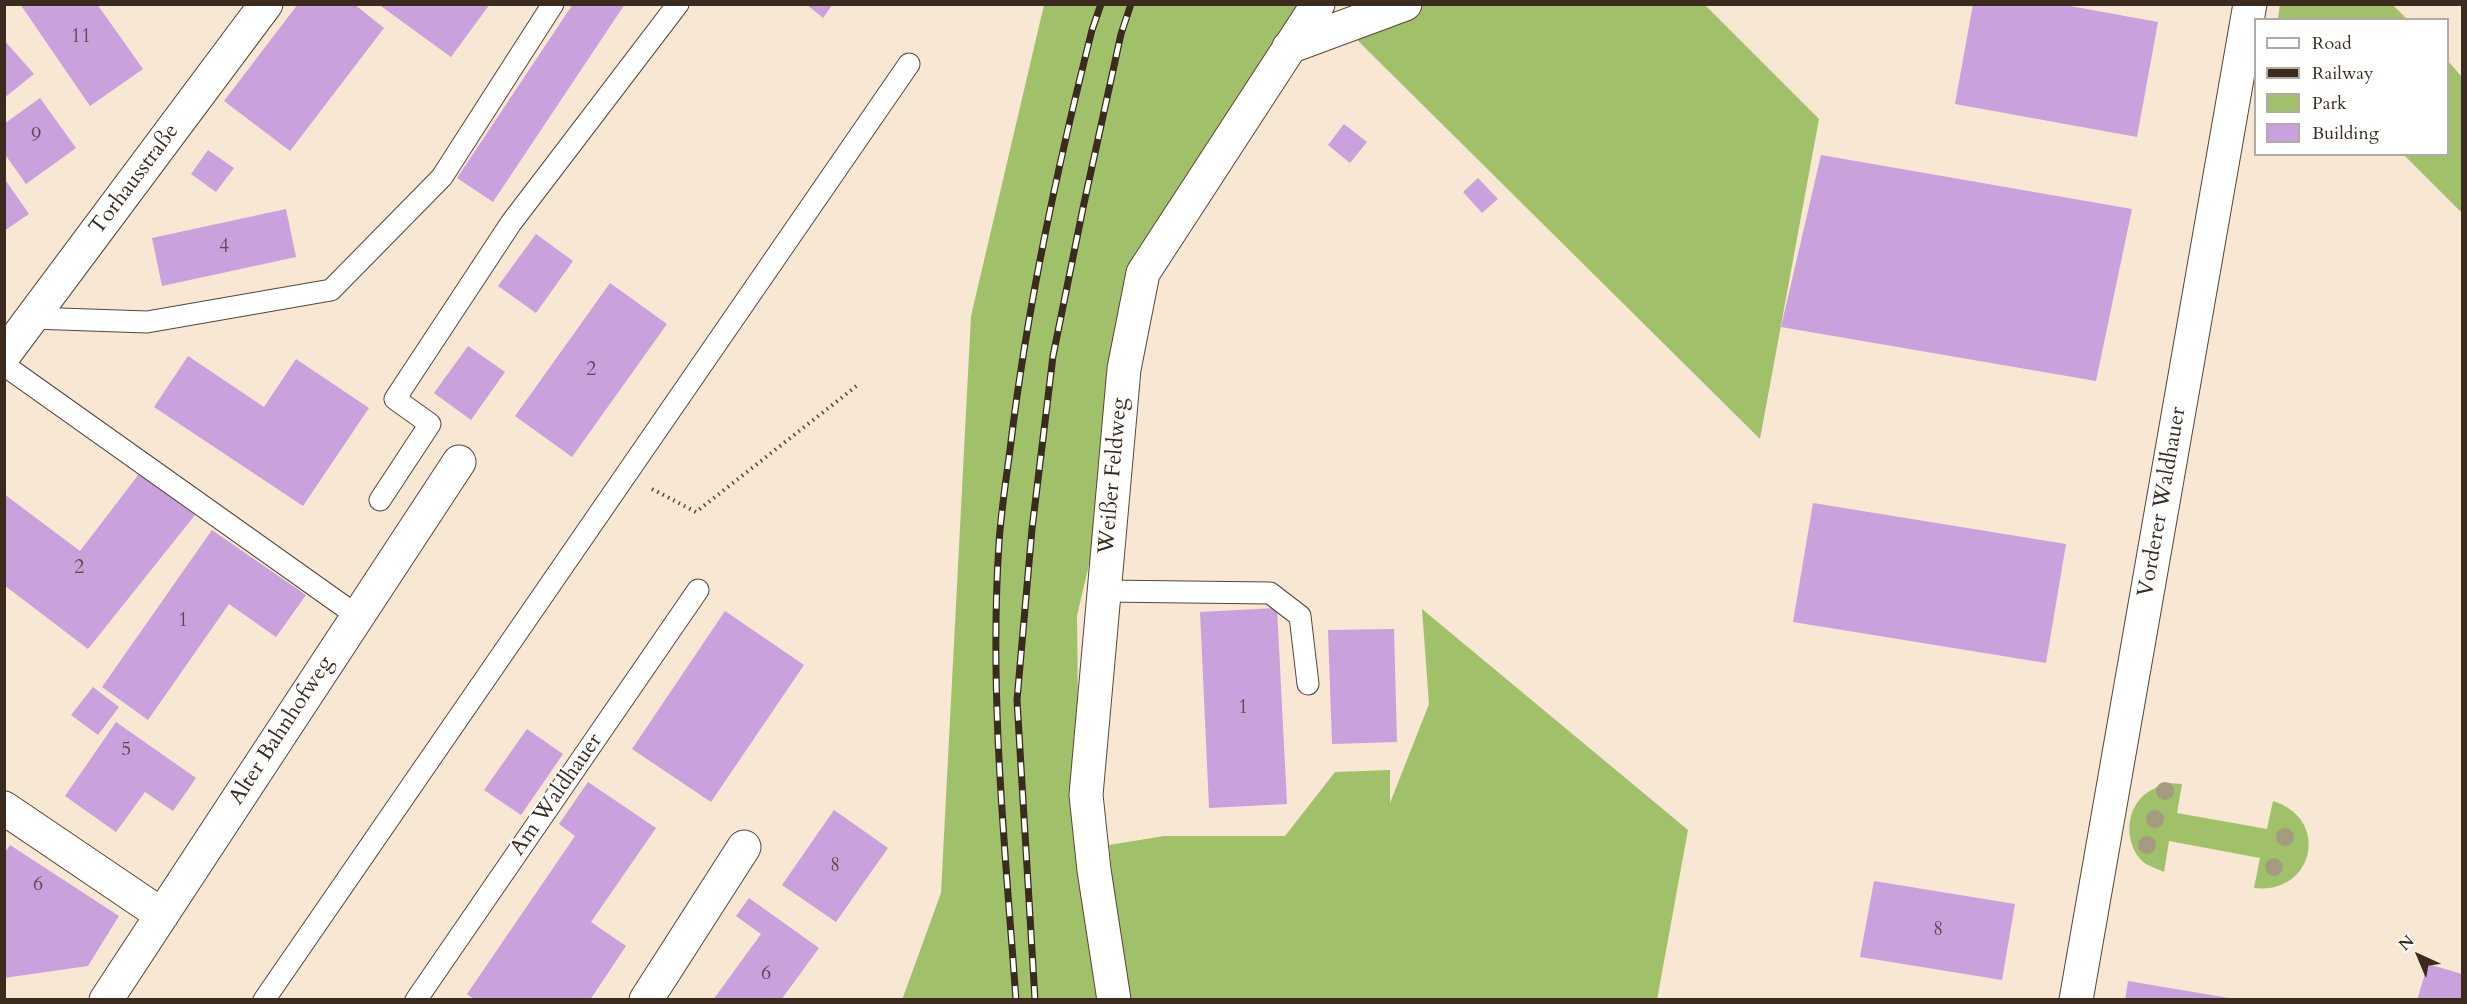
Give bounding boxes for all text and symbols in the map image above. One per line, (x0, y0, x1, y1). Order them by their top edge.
legend (2254, 18, 2449, 156)
house number: 11 (71, 25, 91, 49)
text: Road (2312, 31, 2352, 56)
text: Railway (2312, 61, 2374, 86)
text: Park (2312, 91, 2347, 116)
street label: Torhausstraße (85, 119, 185, 241)
text: Building (2312, 121, 2379, 146)
house number: 9 (31, 124, 41, 148)
house number: 4 (219, 235, 229, 259)
house number: 2 (586, 358, 596, 382)
street label: Weißer Feldweg (1094, 396, 1134, 556)
street label: Vorderer Waldhauer (2133, 405, 2193, 599)
house number: 2 (74, 556, 84, 580)
house number: 1 (178, 609, 188, 633)
street label: Alter Bahnhofweg (224, 652, 340, 810)
house number: 1 (1238, 696, 1248, 720)
street label: Am Waldhauer (505, 729, 609, 861)
house number: 5 (121, 738, 131, 762)
house number: 8 (830, 854, 840, 878)
house number: 6 (33, 873, 43, 897)
house number: 8 (1933, 918, 1943, 942)
north arrow (2389, 926, 2449, 986)
text: N (2394, 930, 2419, 956)
house number: 6 (761, 962, 771, 986)

